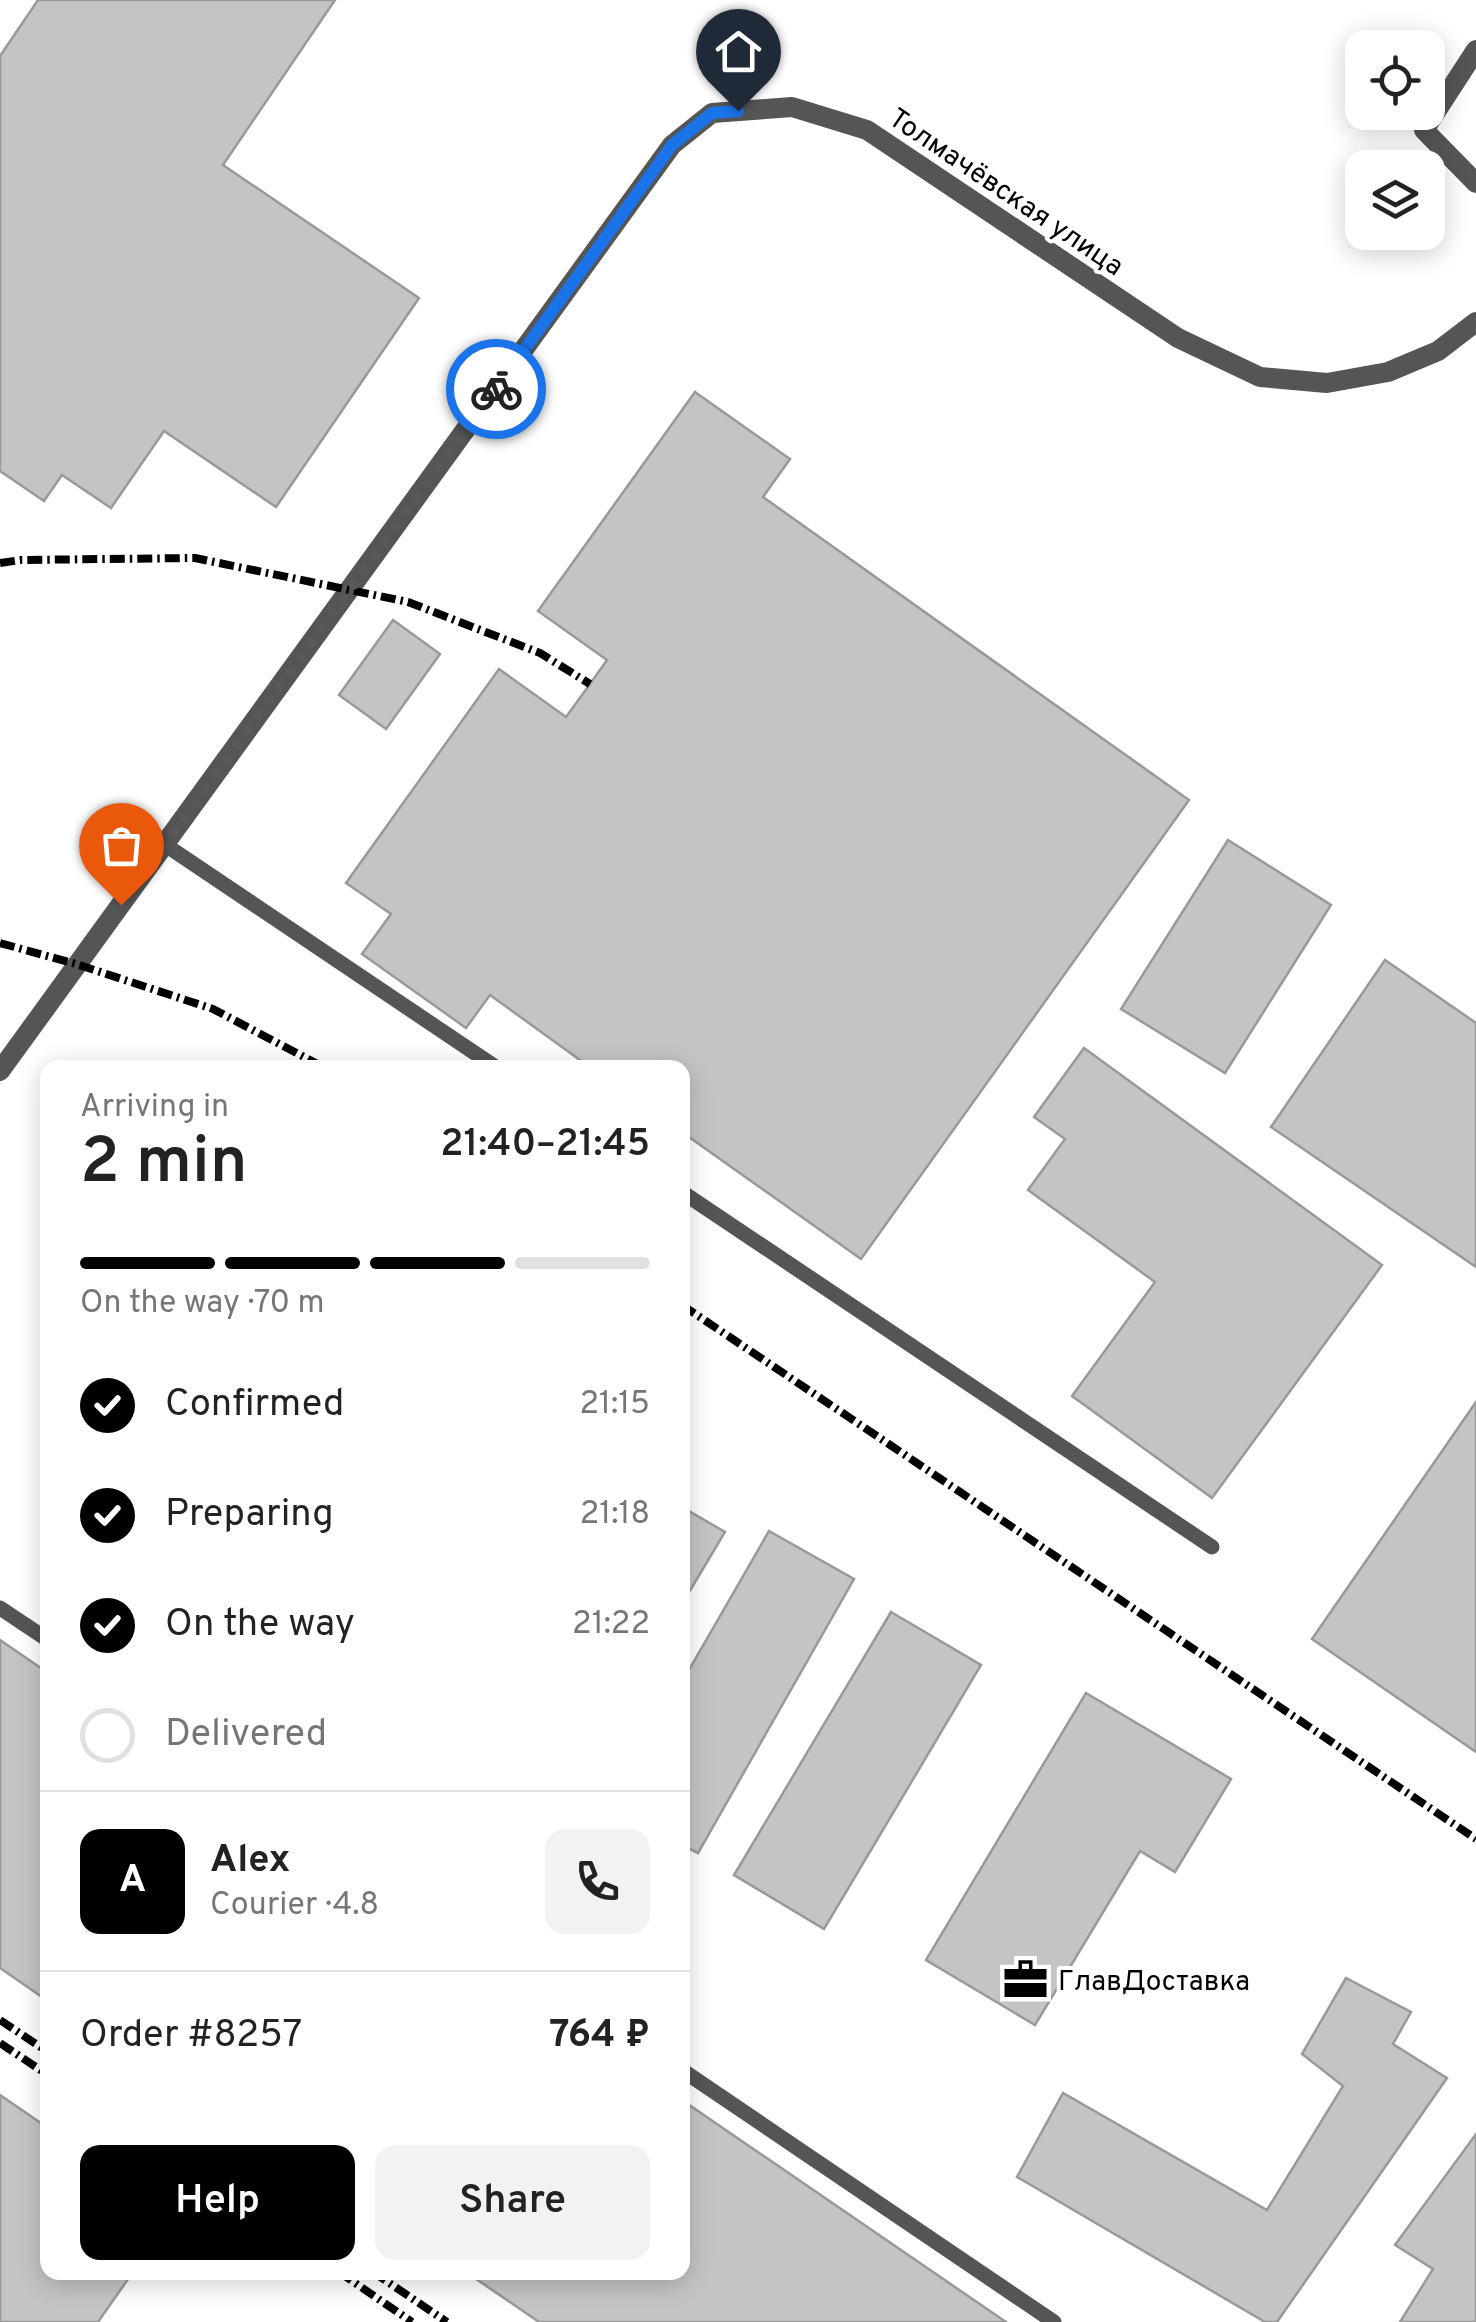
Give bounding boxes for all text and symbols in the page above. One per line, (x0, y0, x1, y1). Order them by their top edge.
pin (696, 9, 781, 112)
icon: home (711, 24, 766, 79)
map controls (1345, 30, 1445, 250)
button: locate (1345, 30, 1445, 130)
street label: Толмачёвская улица (881, 101, 1130, 285)
button: layers (1345, 150, 1445, 250)
courier (446, 339, 546, 439)
icon: bike (469, 362, 524, 417)
pin (79, 803, 164, 906)
icon: bag (94, 818, 149, 873)
text: Arriving in (80, 1088, 229, 1128)
text: 21:40–21:45 (440, 1121, 650, 1170)
text: 2 min (80, 1124, 248, 1206)
text: On the way · 70 m (80, 1284, 325, 1324)
icon: check (80, 1378, 135, 1433)
text: Confirmed (165, 1381, 344, 1430)
text: 21:15 (579, 1385, 650, 1425)
icon: check (80, 1488, 135, 1543)
text: Preparing (165, 1491, 334, 1540)
text: 21:18 (580, 1495, 650, 1535)
icon: check (80, 1598, 135, 1653)
text: On the way (165, 1601, 355, 1650)
text: 21:22 (572, 1605, 650, 1645)
text: Delivered (165, 1711, 327, 1760)
button: phone (545, 1829, 650, 1934)
text: Alex (210, 1837, 290, 1886)
text: A (119, 1857, 146, 1906)
text: Courier · 4.8 (210, 1886, 379, 1926)
office icon: ГлавДоставка (1001, 1956, 1049, 2004)
place label: ГлавДоставка (1058, 1965, 1250, 2001)
text: Order #8257 (80, 2012, 302, 2061)
text: 764 ₽ (549, 2012, 650, 2061)
button: Help (80, 2145, 355, 2260)
button: Share (375, 2145, 650, 2260)

